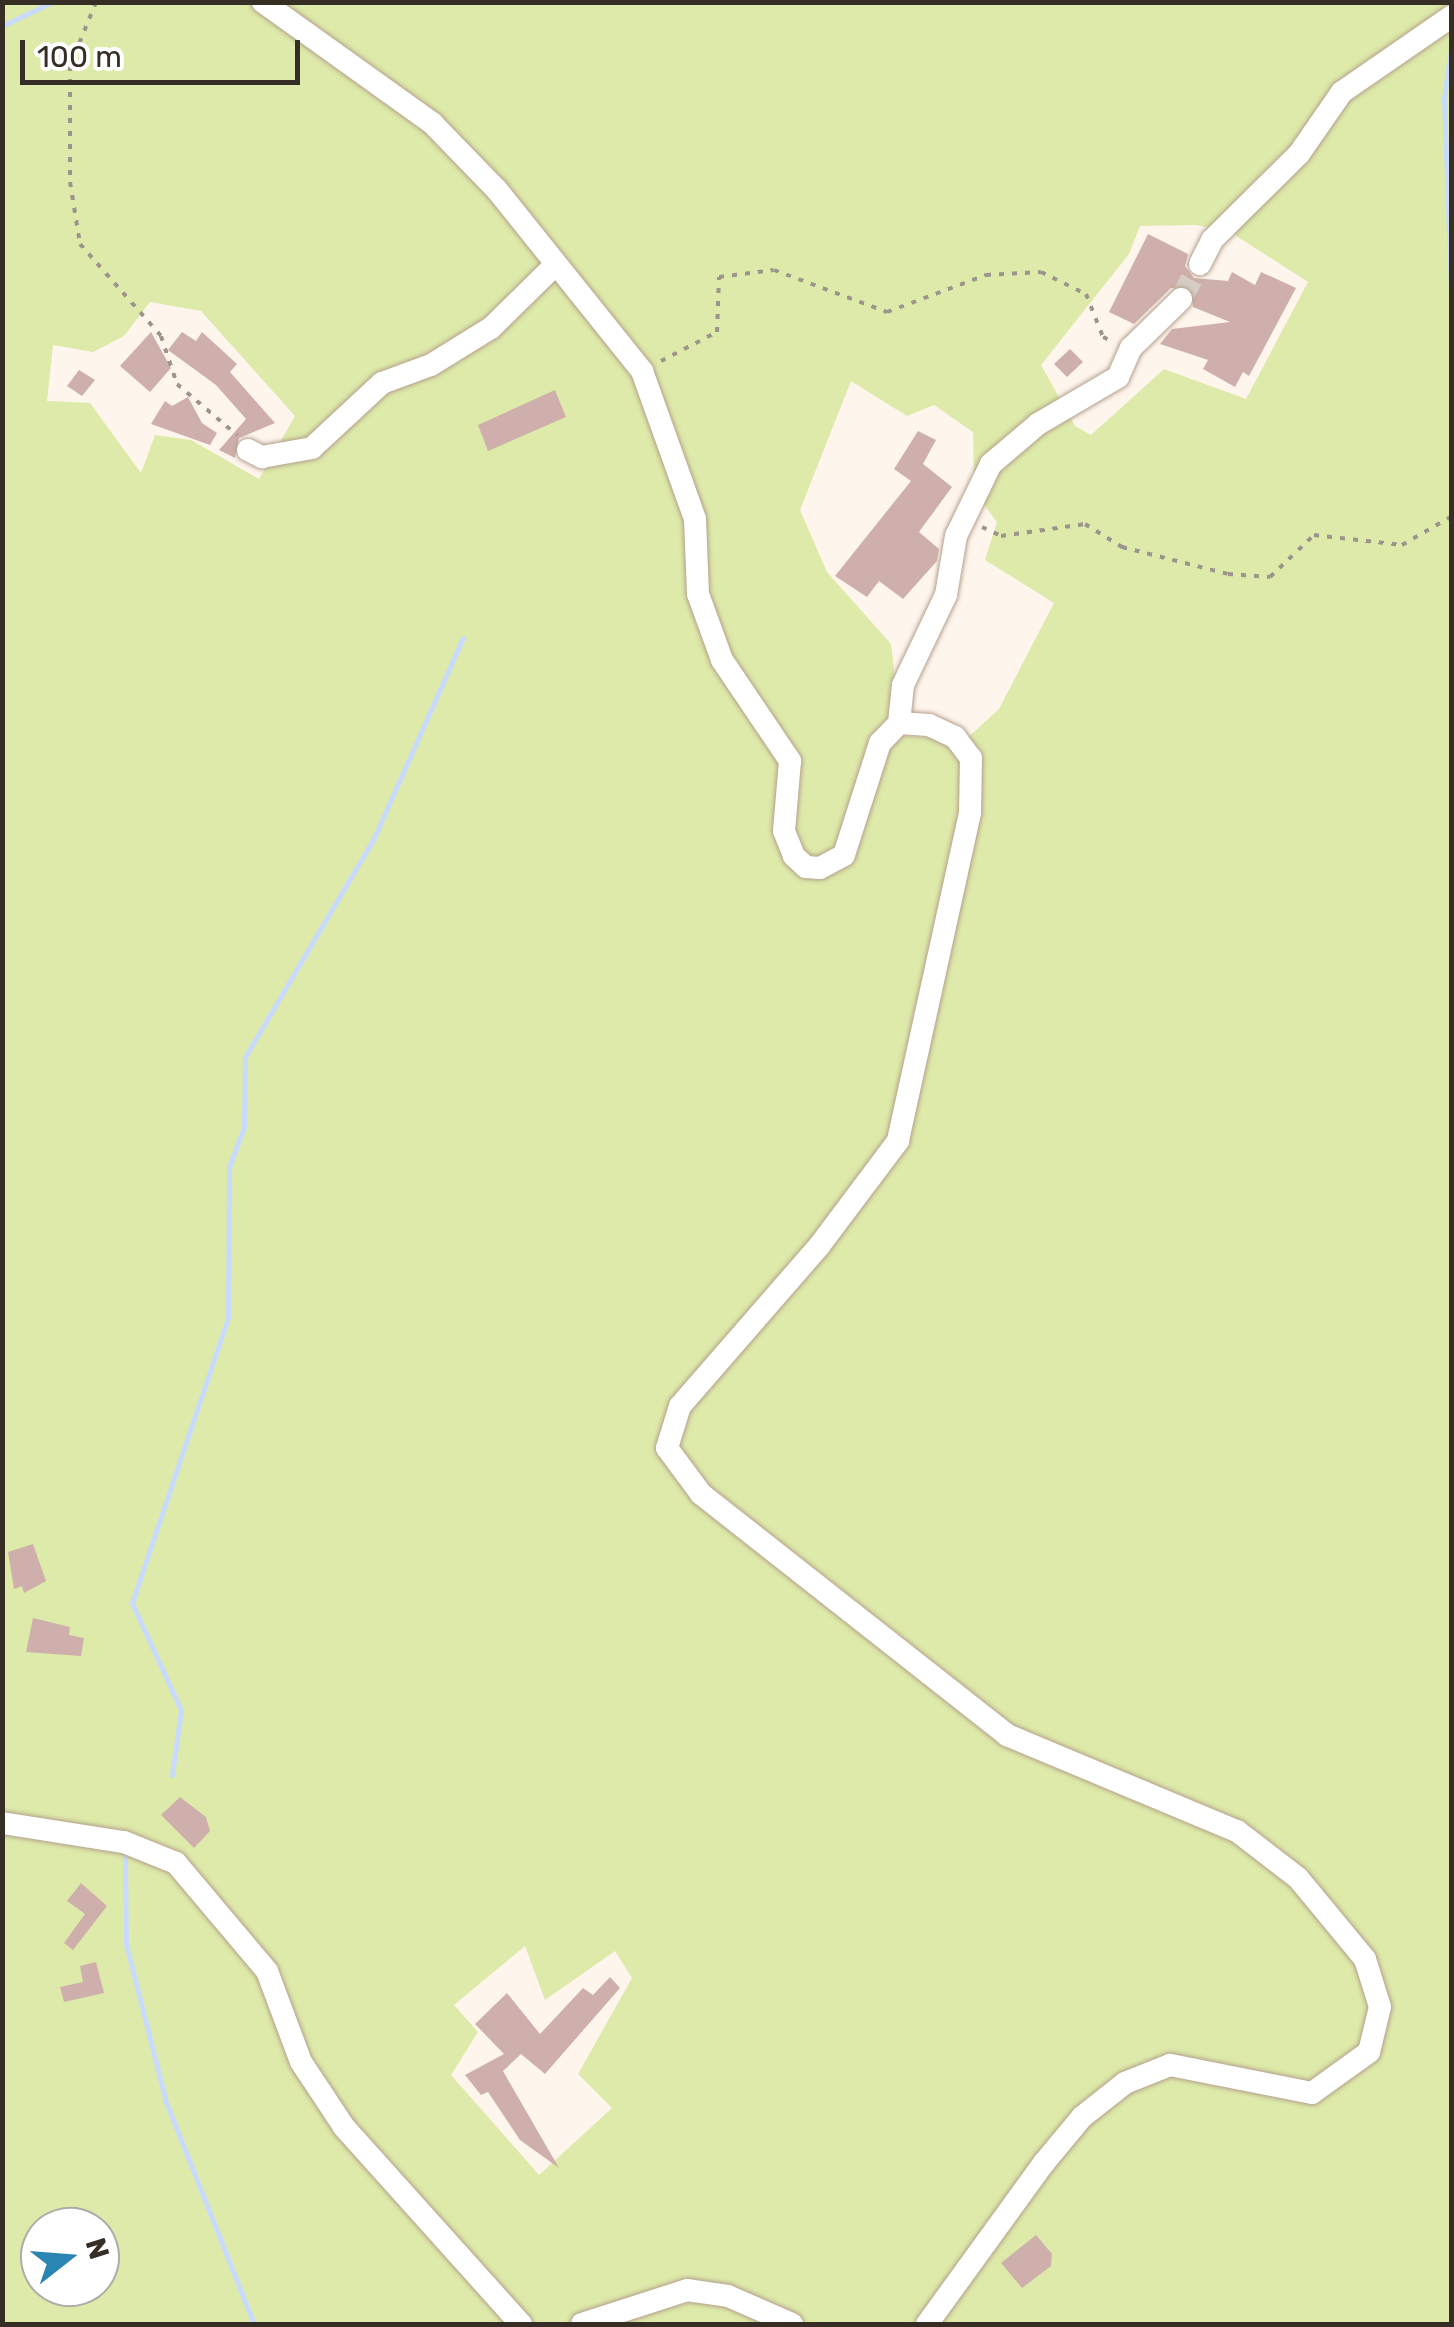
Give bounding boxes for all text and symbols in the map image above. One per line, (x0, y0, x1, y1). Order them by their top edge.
scale bar (25, 20, 305, 82)
text: 100 m (37, 39, 122, 75)
north arrow (20, 2207, 120, 2307)
text: N (79, 2234, 116, 2263)

